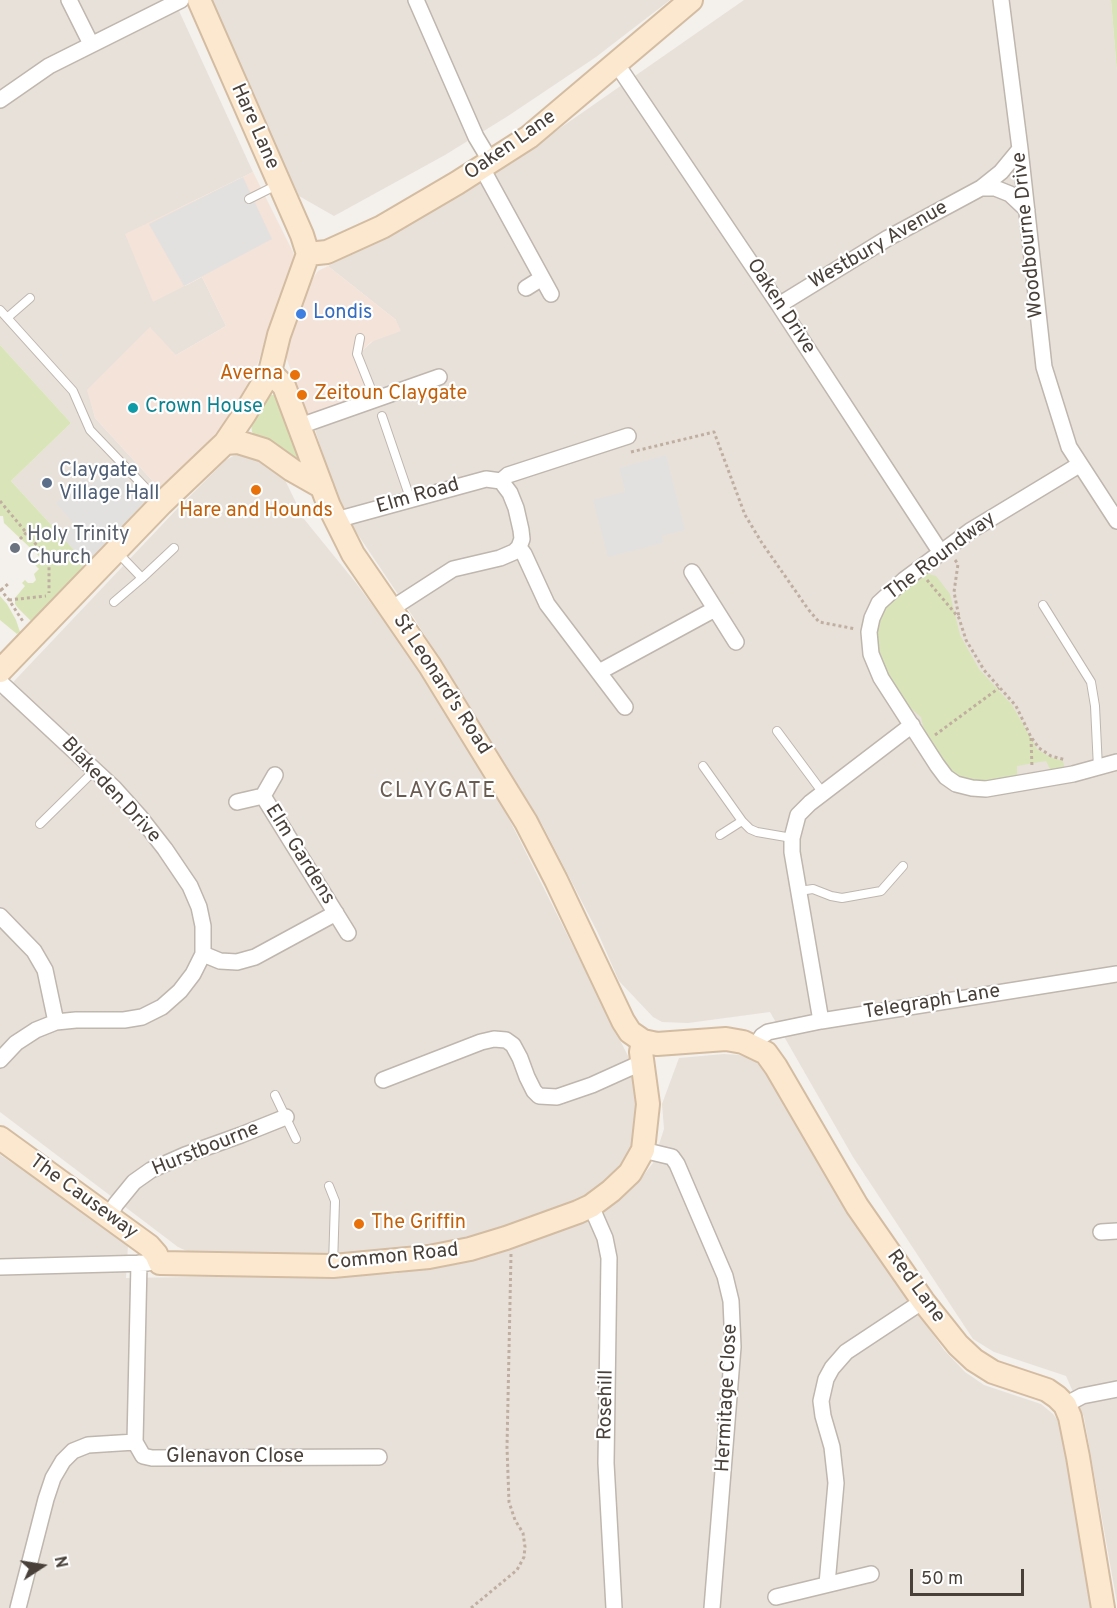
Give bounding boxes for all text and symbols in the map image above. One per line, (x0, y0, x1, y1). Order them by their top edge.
street label: Hare Lane (224, 80, 284, 174)
street label: Oaken Lane (461, 106, 561, 186)
street label: Woodbourne Drive (1008, 151, 1050, 319)
street label: Westbury Avenue (805, 197, 953, 295)
street label: Oaken Drive (740, 255, 820, 359)
place label: Londis (313, 302, 372, 326)
marker: Londis (294, 307, 308, 321)
place label: Averna (220, 363, 283, 387)
marker: Averna (288, 368, 302, 382)
place label: Zeitoun Claygate (314, 383, 467, 407)
marker: Zeitoun Claygate (295, 388, 309, 402)
place label: Crown House (145, 396, 263, 420)
marker: Crown House (126, 401, 140, 415)
place label: Claygate Village Hall (59, 460, 159, 507)
street label: Elm Road (374, 474, 462, 520)
marker: Claygate Village Hall (40, 476, 54, 490)
marker: Hare and Hounds (249, 483, 263, 497)
place label: Hare and Hounds (179, 500, 333, 524)
street label: The Roundway (881, 508, 1001, 606)
place label: Holy Trinity Church (27, 524, 130, 571)
marker: Holy Trinity Church (8, 541, 22, 555)
street label: St Leonard's Road (387, 610, 495, 760)
street label: Blakeden Drive (55, 733, 165, 849)
district label: CLAYGATE (379, 780, 497, 806)
street label: Elm Gardens (259, 801, 339, 909)
street label: Telegraph Lane (862, 980, 1002, 1026)
street label: Hurstbourne (149, 1118, 263, 1182)
street label: The Causeway (24, 1151, 142, 1245)
place label: The Griffin (371, 1212, 466, 1236)
marker: The Griffin (352, 1217, 366, 1231)
street label: Common Road (326, 1239, 460, 1277)
street label: Red Lane (881, 1246, 949, 1328)
street label: Hermitage Close (712, 1323, 744, 1473)
street label: Rosehill (594, 1370, 620, 1440)
street label: Glenavon Close (166, 1446, 304, 1470)
north arrow (12, 1536, 72, 1596)
text: N (49, 1555, 71, 1570)
scale bar (913, 1557, 1027, 1595)
text: 50 m (921, 1568, 963, 1591)

